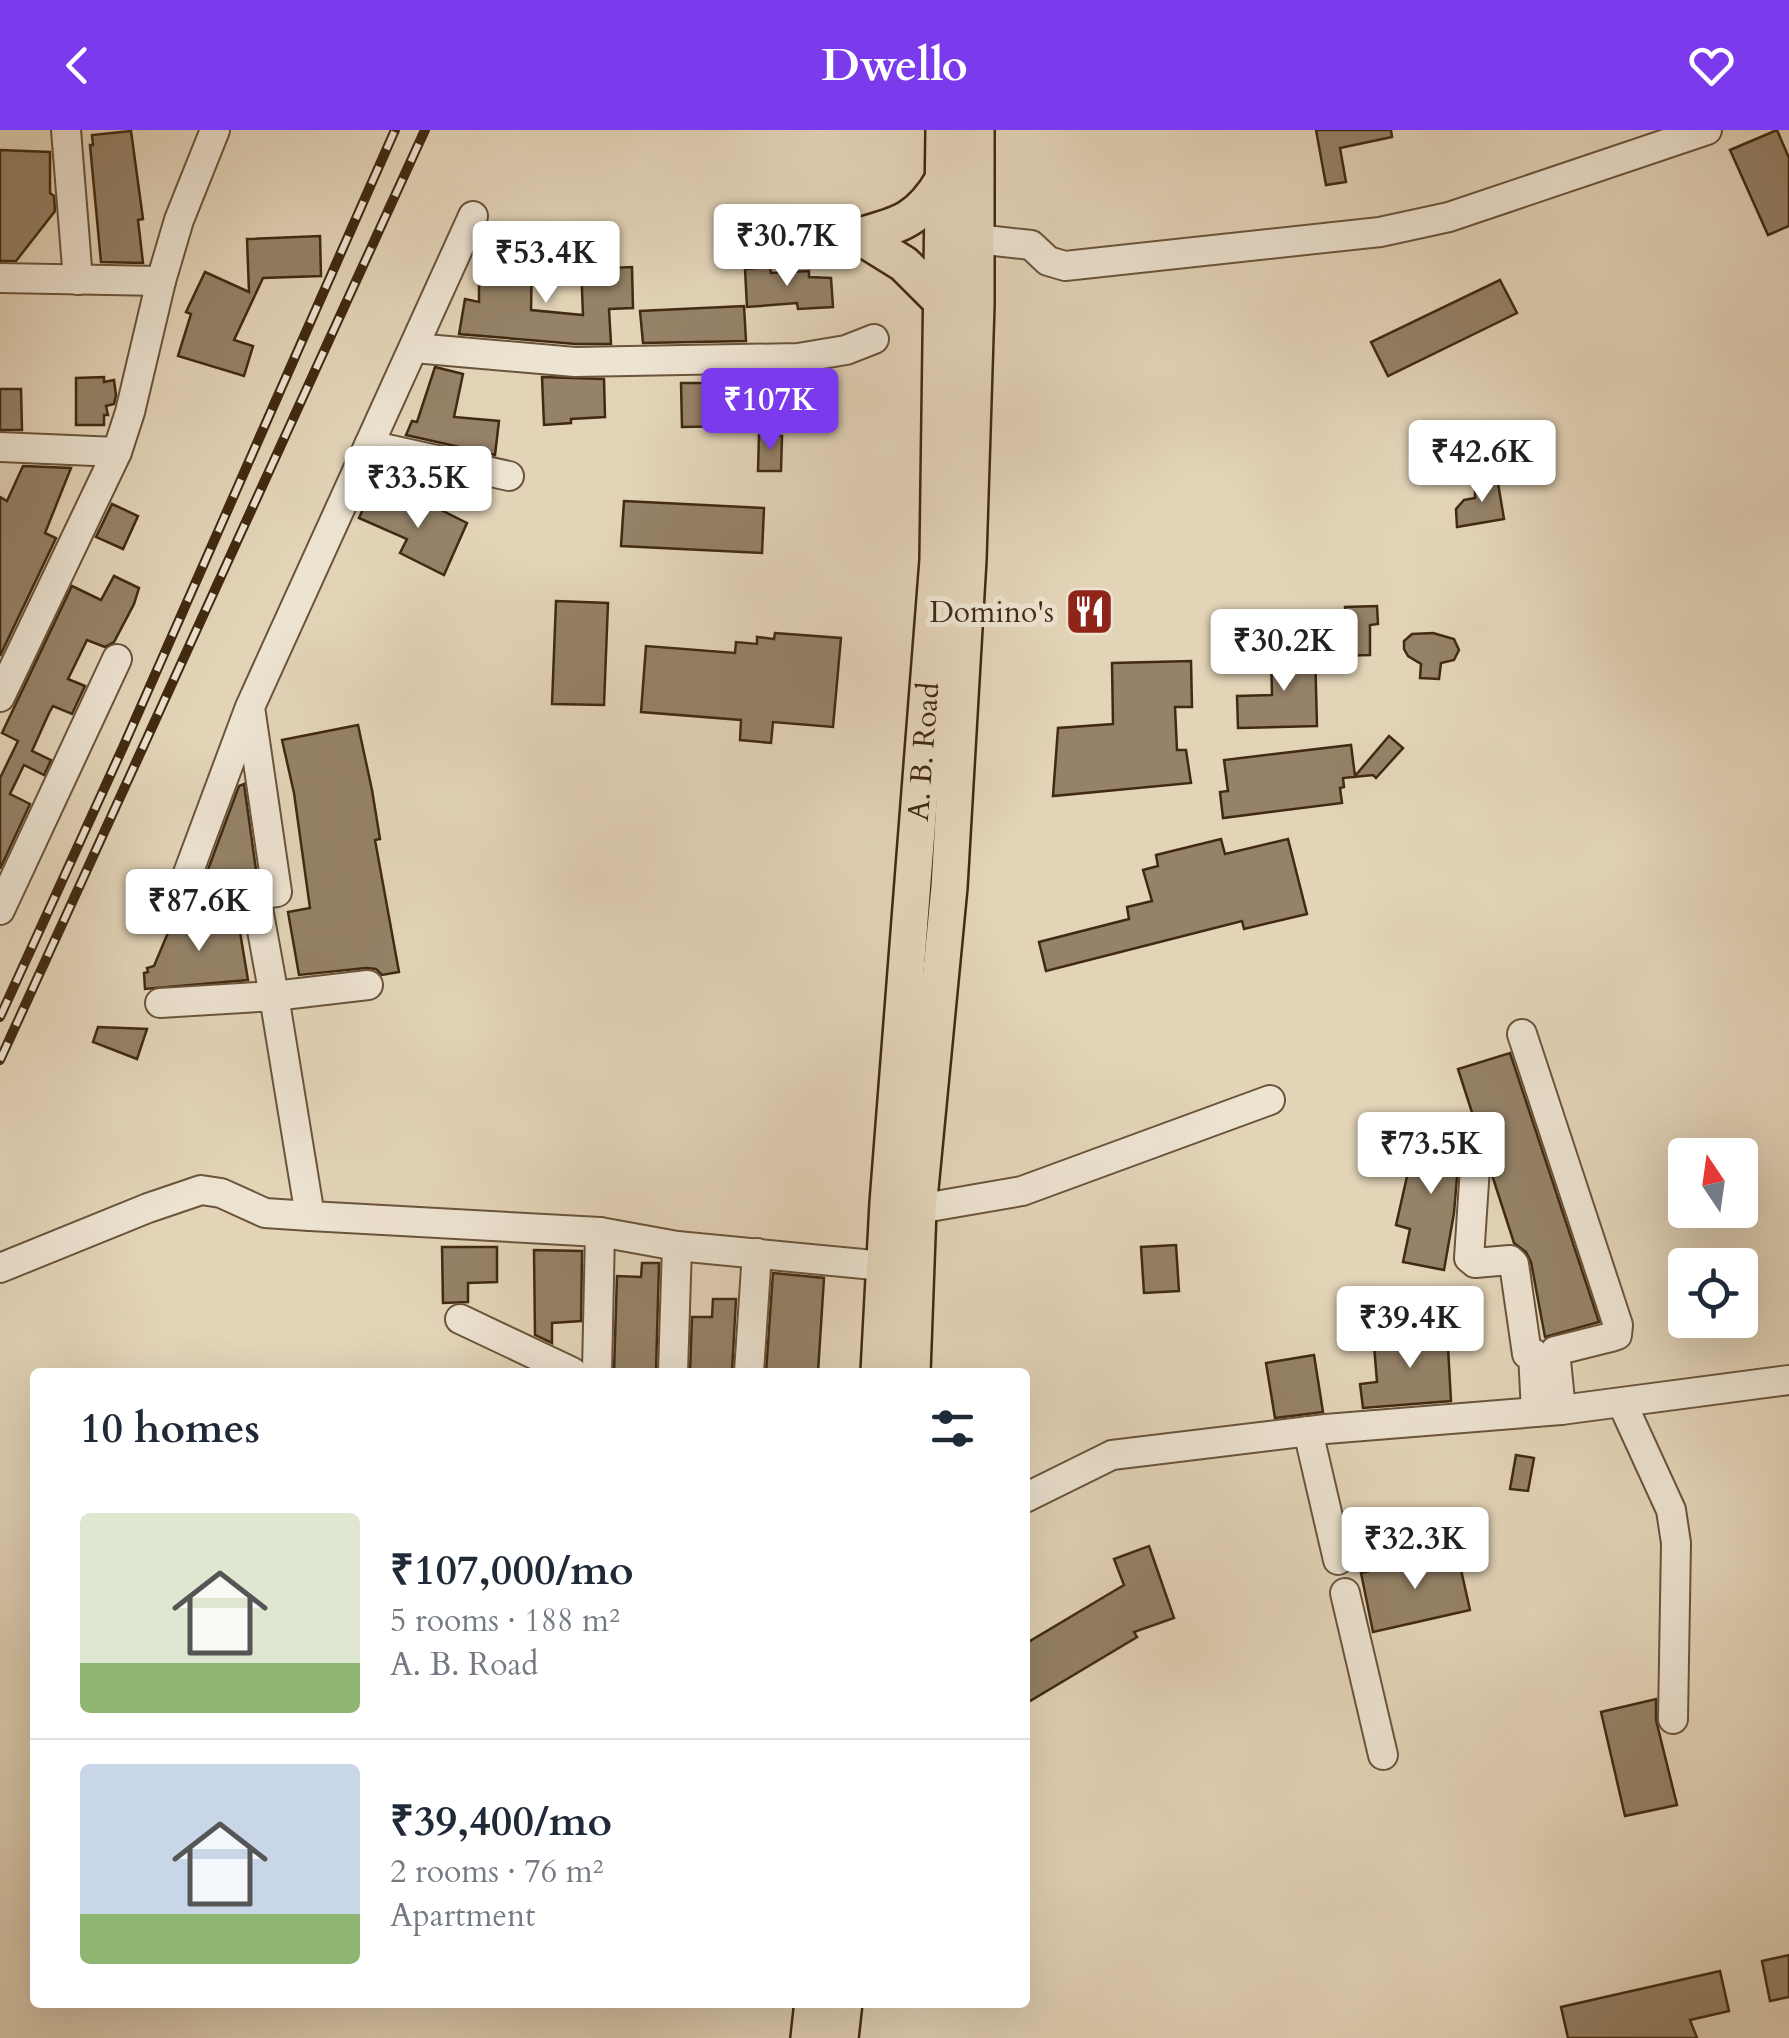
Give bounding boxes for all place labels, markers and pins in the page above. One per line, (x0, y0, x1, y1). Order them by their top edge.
pin: ₹30.7K (706, 204, 868, 289)
pin: ₹53.4K (465, 221, 627, 306)
pin: ₹107K (700, 368, 840, 453)
pin: ₹42.6K (1401, 420, 1563, 505)
pin: ₹33.5K (337, 446, 499, 531)
restaurant icon: Domino's (1063, 586, 1115, 638)
place label: Domino's (929, 592, 1054, 633)
pin: ₹30.2K (1203, 609, 1365, 694)
pin: ₹87.6K (118, 869, 280, 954)
pin: ₹73.5K (1350, 1112, 1512, 1197)
pin: ₹39.4K (1329, 1286, 1491, 1371)
pin: ₹32.3K (1334, 1507, 1496, 1592)

